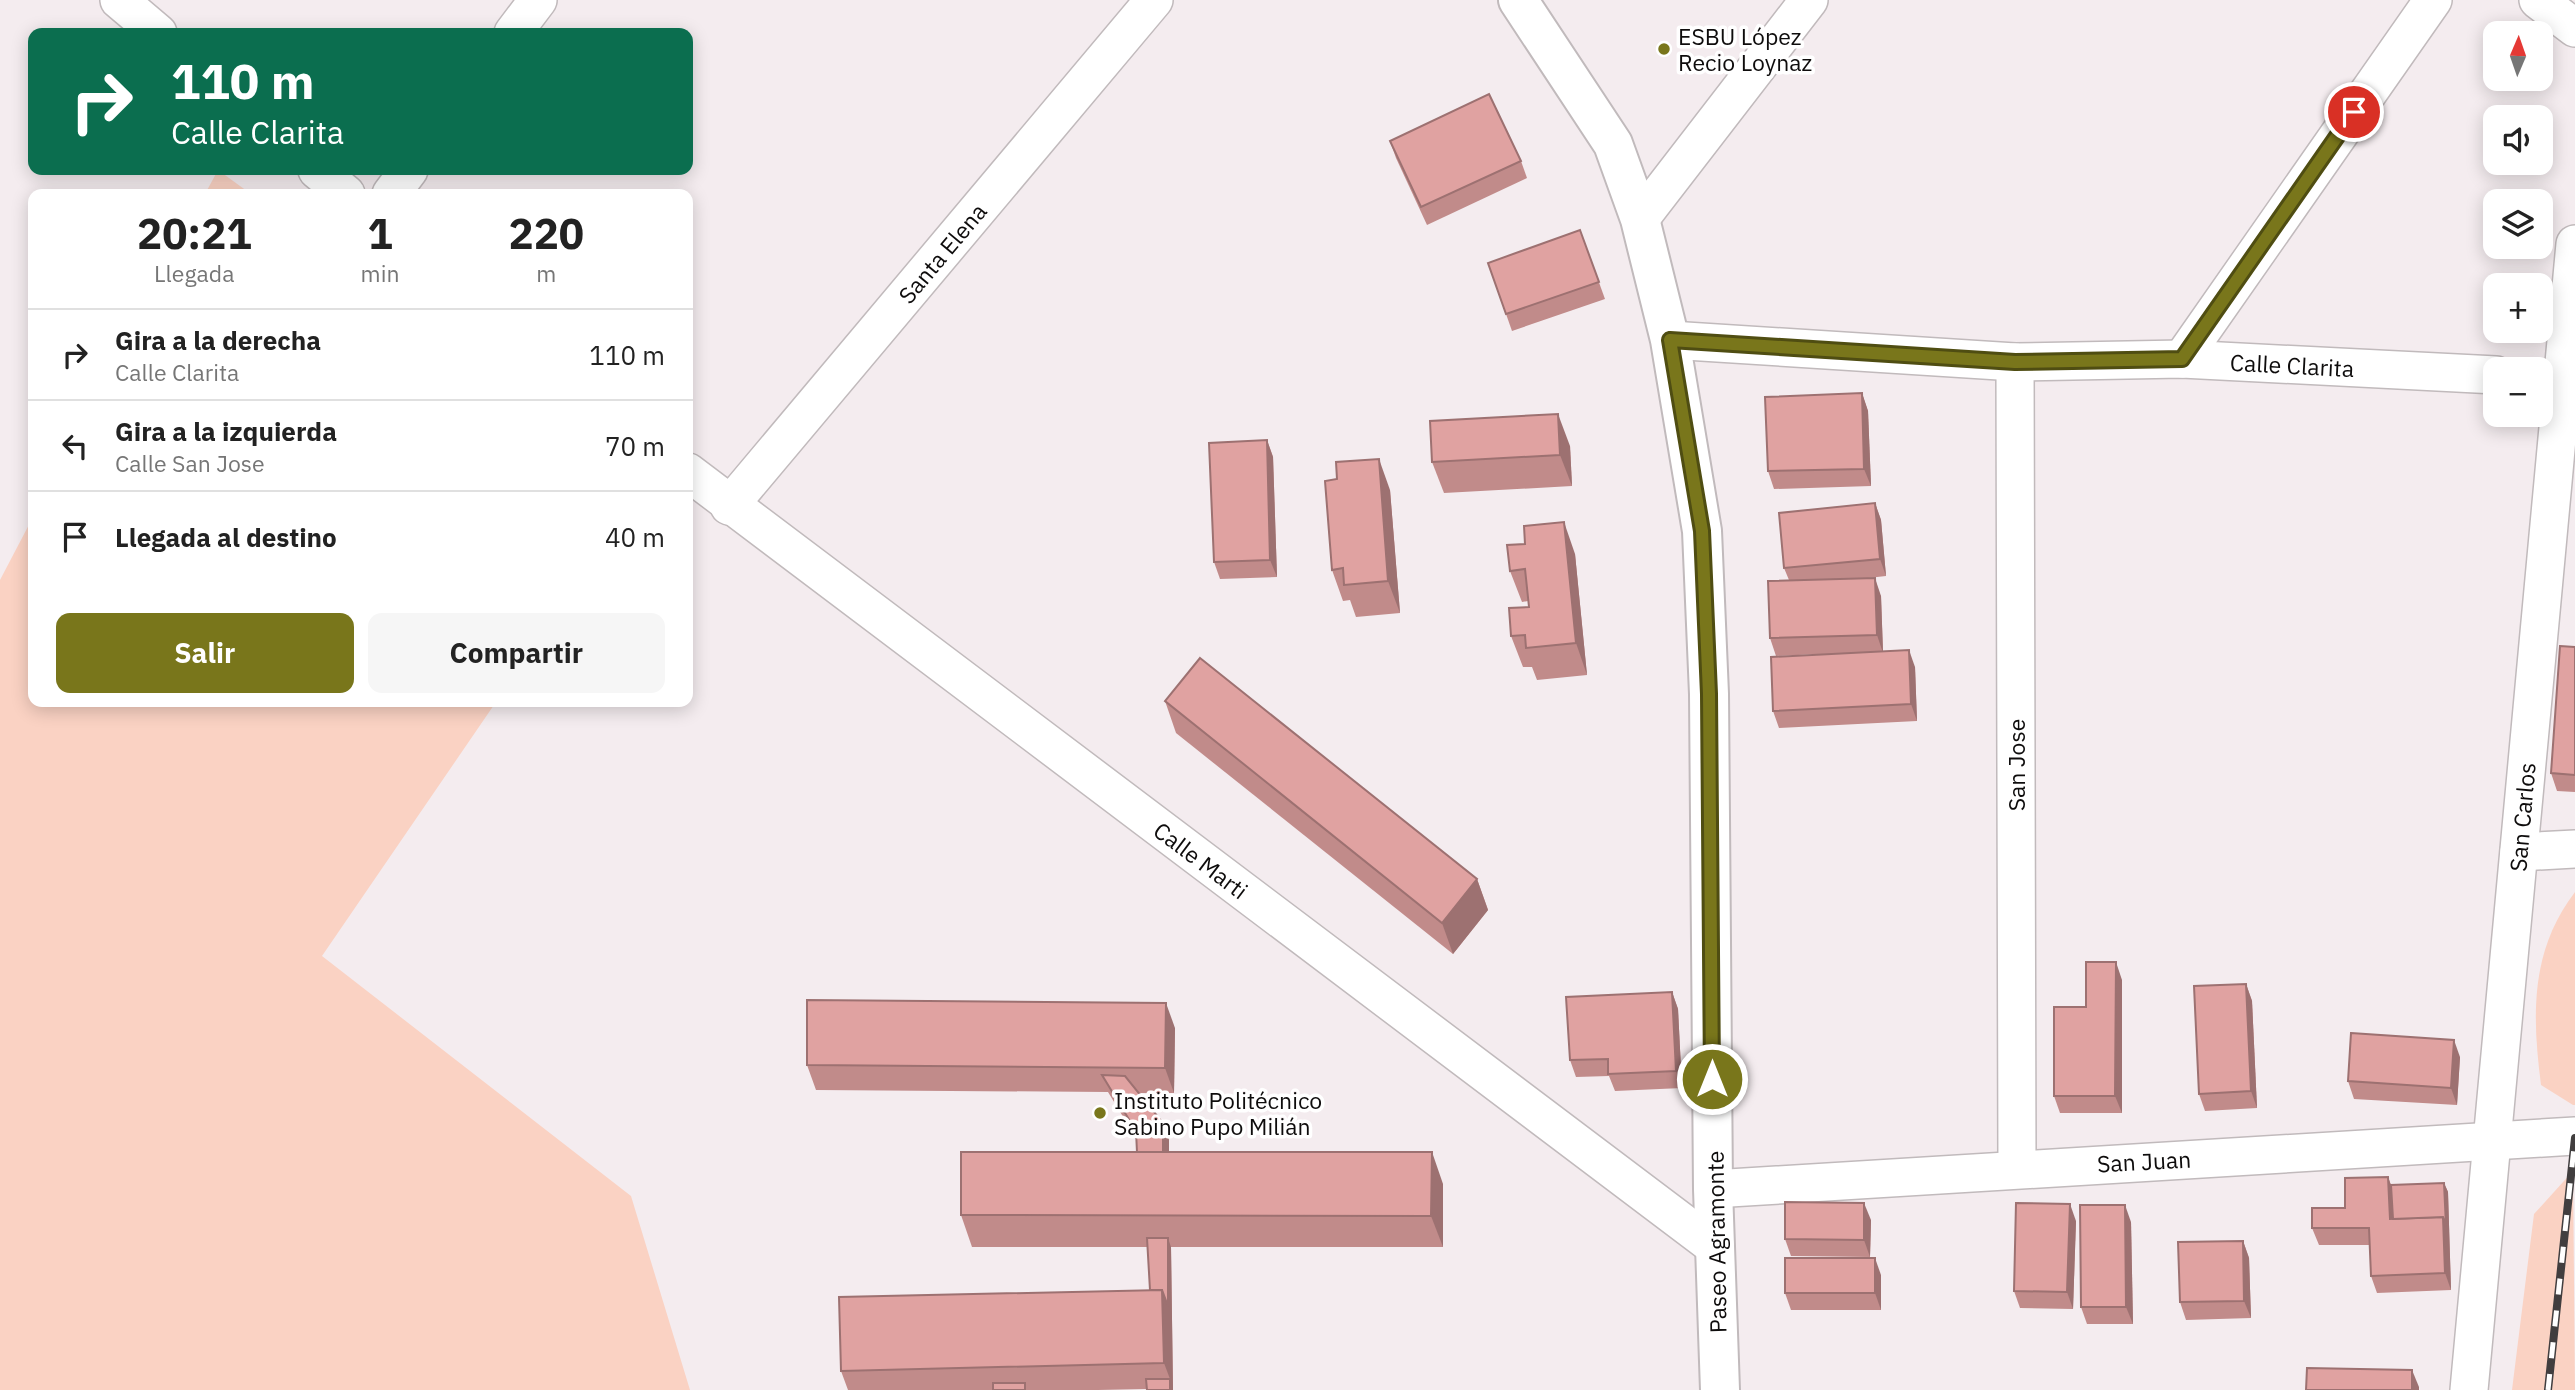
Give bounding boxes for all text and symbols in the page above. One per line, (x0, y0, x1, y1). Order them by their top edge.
place label: ESBU López Recio Loynaz (1678, 21, 1812, 77)
north arrow (2483, 21, 2553, 91)
map controls (2483, 21, 2553, 427)
marker: ESBU López Recio Loynaz (1656, 41, 1672, 57)
text: 110 m (171, 49, 315, 112)
icon: right (56, 56, 147, 147)
pin (2324, 82, 2384, 142)
icon: arrive (2335, 93, 2373, 131)
button: sound (2483, 105, 2553, 175)
text: Calle Clarita (171, 111, 344, 153)
button: layers (2483, 189, 2553, 259)
street label: Santa Elena (891, 197, 993, 309)
text: 20:21 (137, 206, 252, 261)
text: 1 (367, 206, 393, 261)
text: 220 (508, 206, 584, 261)
text: Llegada (154, 258, 234, 288)
text: min (361, 258, 399, 288)
text: m (536, 258, 556, 288)
button: + (2483, 273, 2553, 343)
text: Gira a la derecha (115, 323, 321, 357)
icon: right (56, 336, 94, 374)
text: 110 m (589, 338, 665, 372)
street label: Calle Clarita (2229, 347, 2355, 383)
text: Calle Clarita (115, 357, 239, 387)
button: − (2483, 357, 2553, 427)
text: Gira a la izquierda (115, 414, 337, 448)
icon: left (56, 427, 94, 465)
text: 70 m (605, 429, 665, 463)
text: Calle San Jose (115, 448, 265, 478)
icon: arrive (56, 518, 94, 556)
text: Llegada al destino (115, 520, 337, 554)
text: 40 m (605, 520, 665, 554)
button: Salir (56, 613, 354, 693)
button: Compartir (368, 613, 665, 693)
street label: San Jose (2001, 719, 2031, 811)
street label: San Carlos (2502, 761, 2542, 873)
street label: Calle Marti (1148, 815, 1254, 905)
position arrow (1675, 1042, 1749, 1116)
place label: Instituto Politécnico Sabino Pupo Milián (1114, 1085, 1322, 1141)
marker: Instituto Politécnico Sabino Pupo Milián (1092, 1105, 1108, 1121)
street label: San Juan (2096, 1144, 2192, 1178)
street label: Paseo Agramonte (1699, 1151, 1733, 1333)

